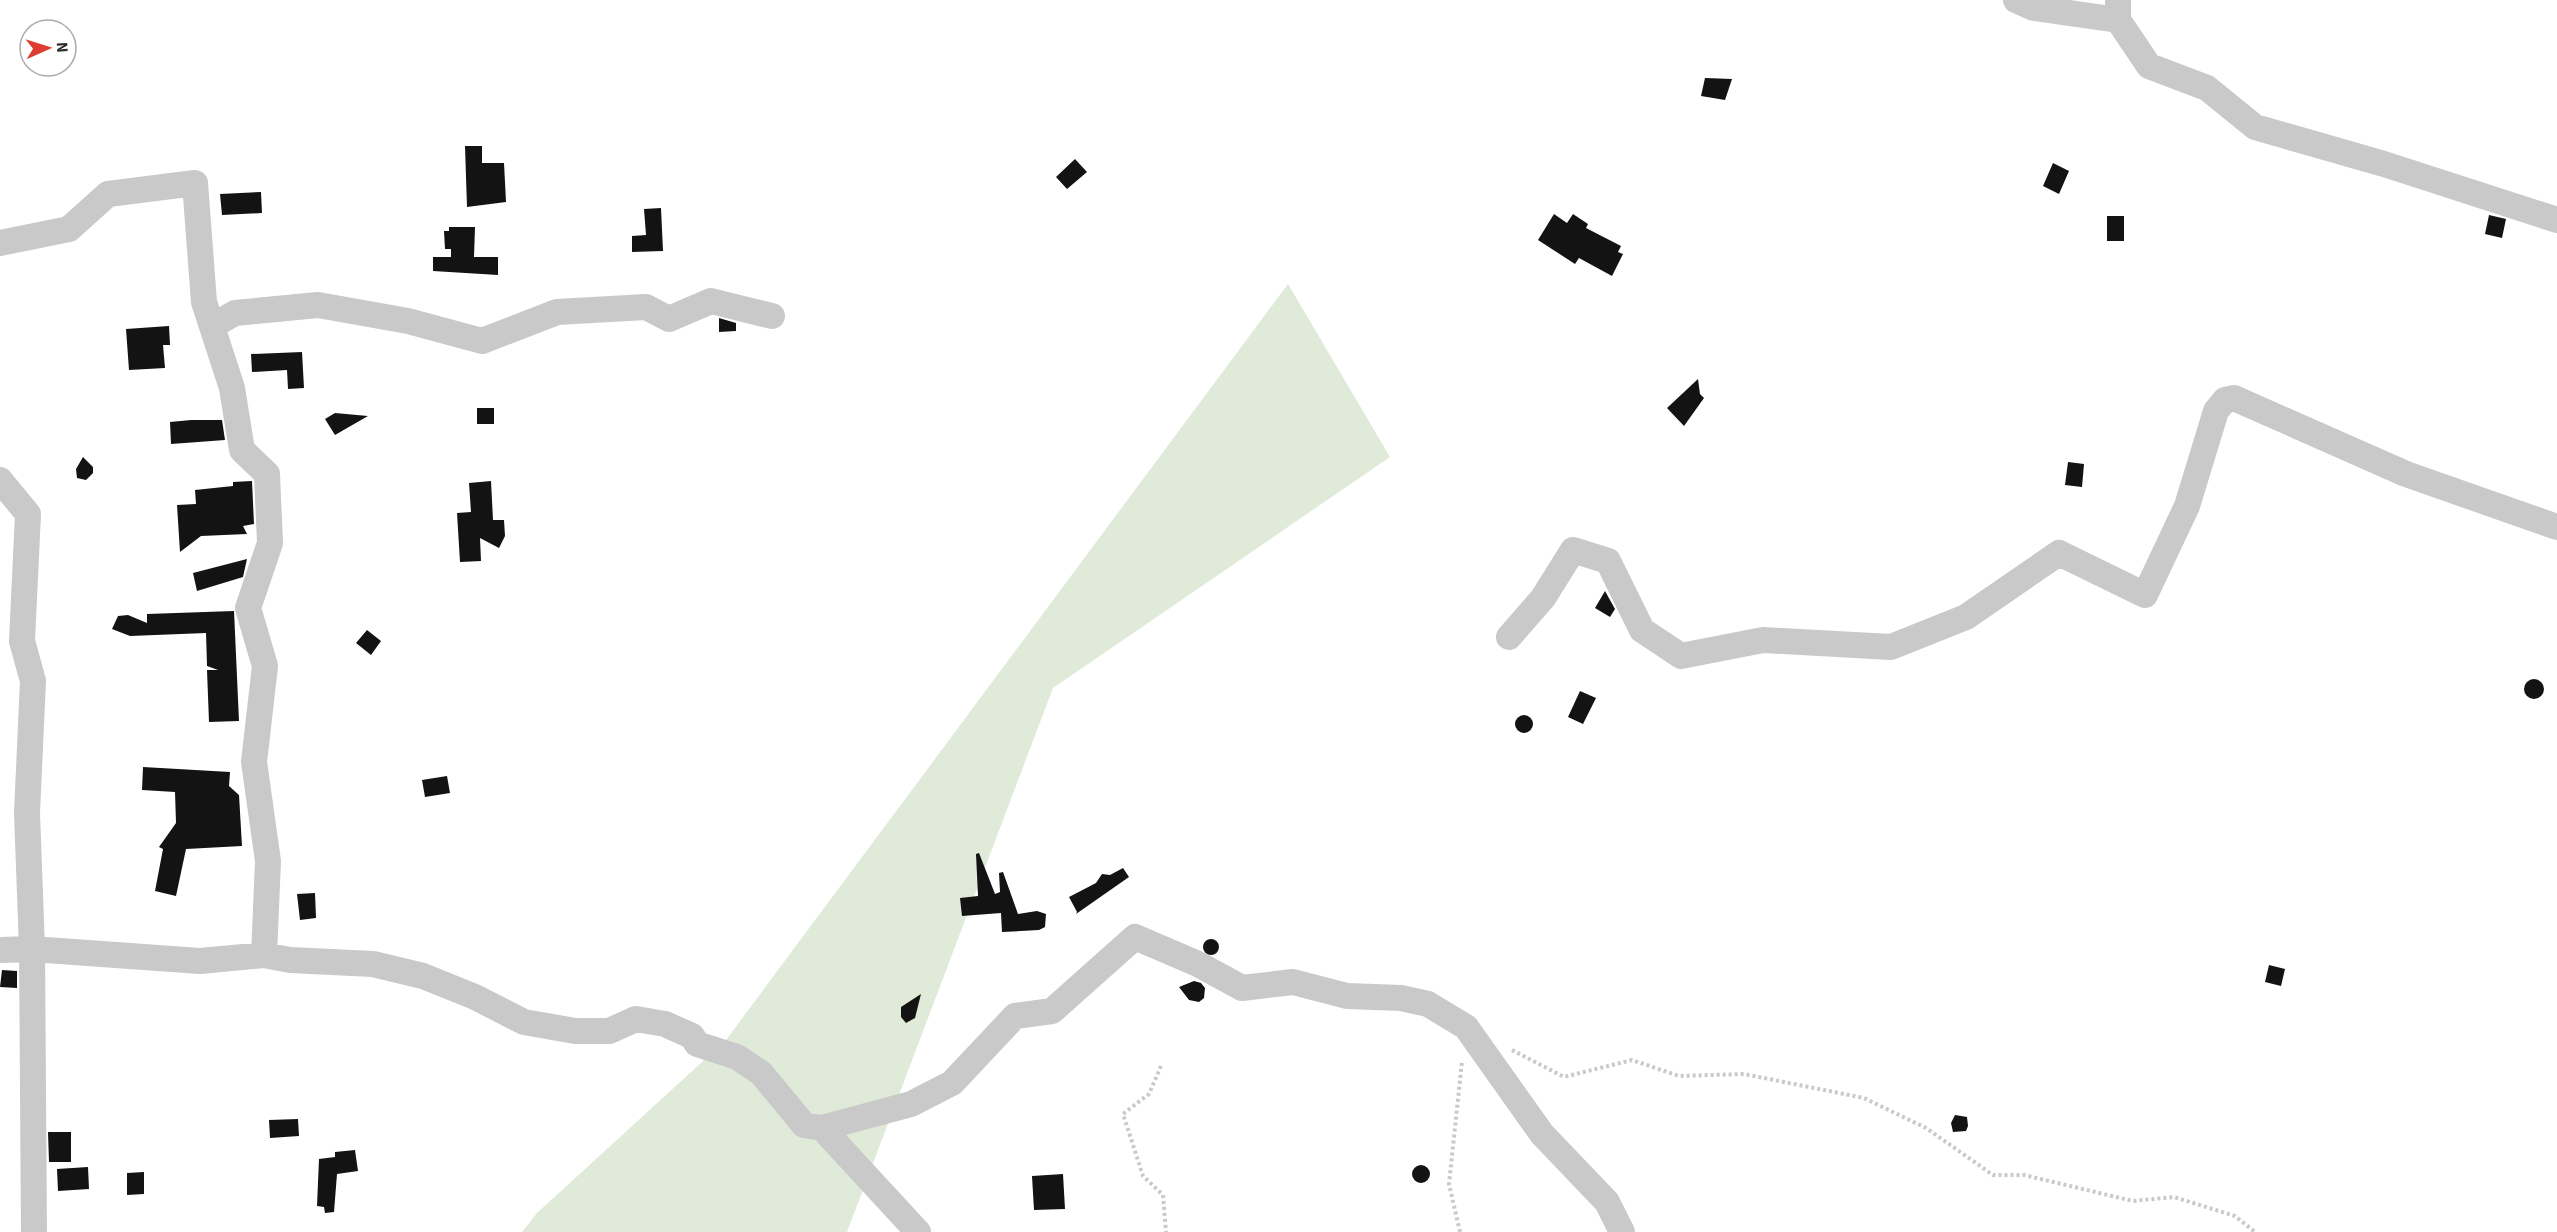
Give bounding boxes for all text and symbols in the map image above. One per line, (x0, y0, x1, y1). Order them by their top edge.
north arrow (18, 18, 78, 78)
text: N (51, 41, 73, 53)

